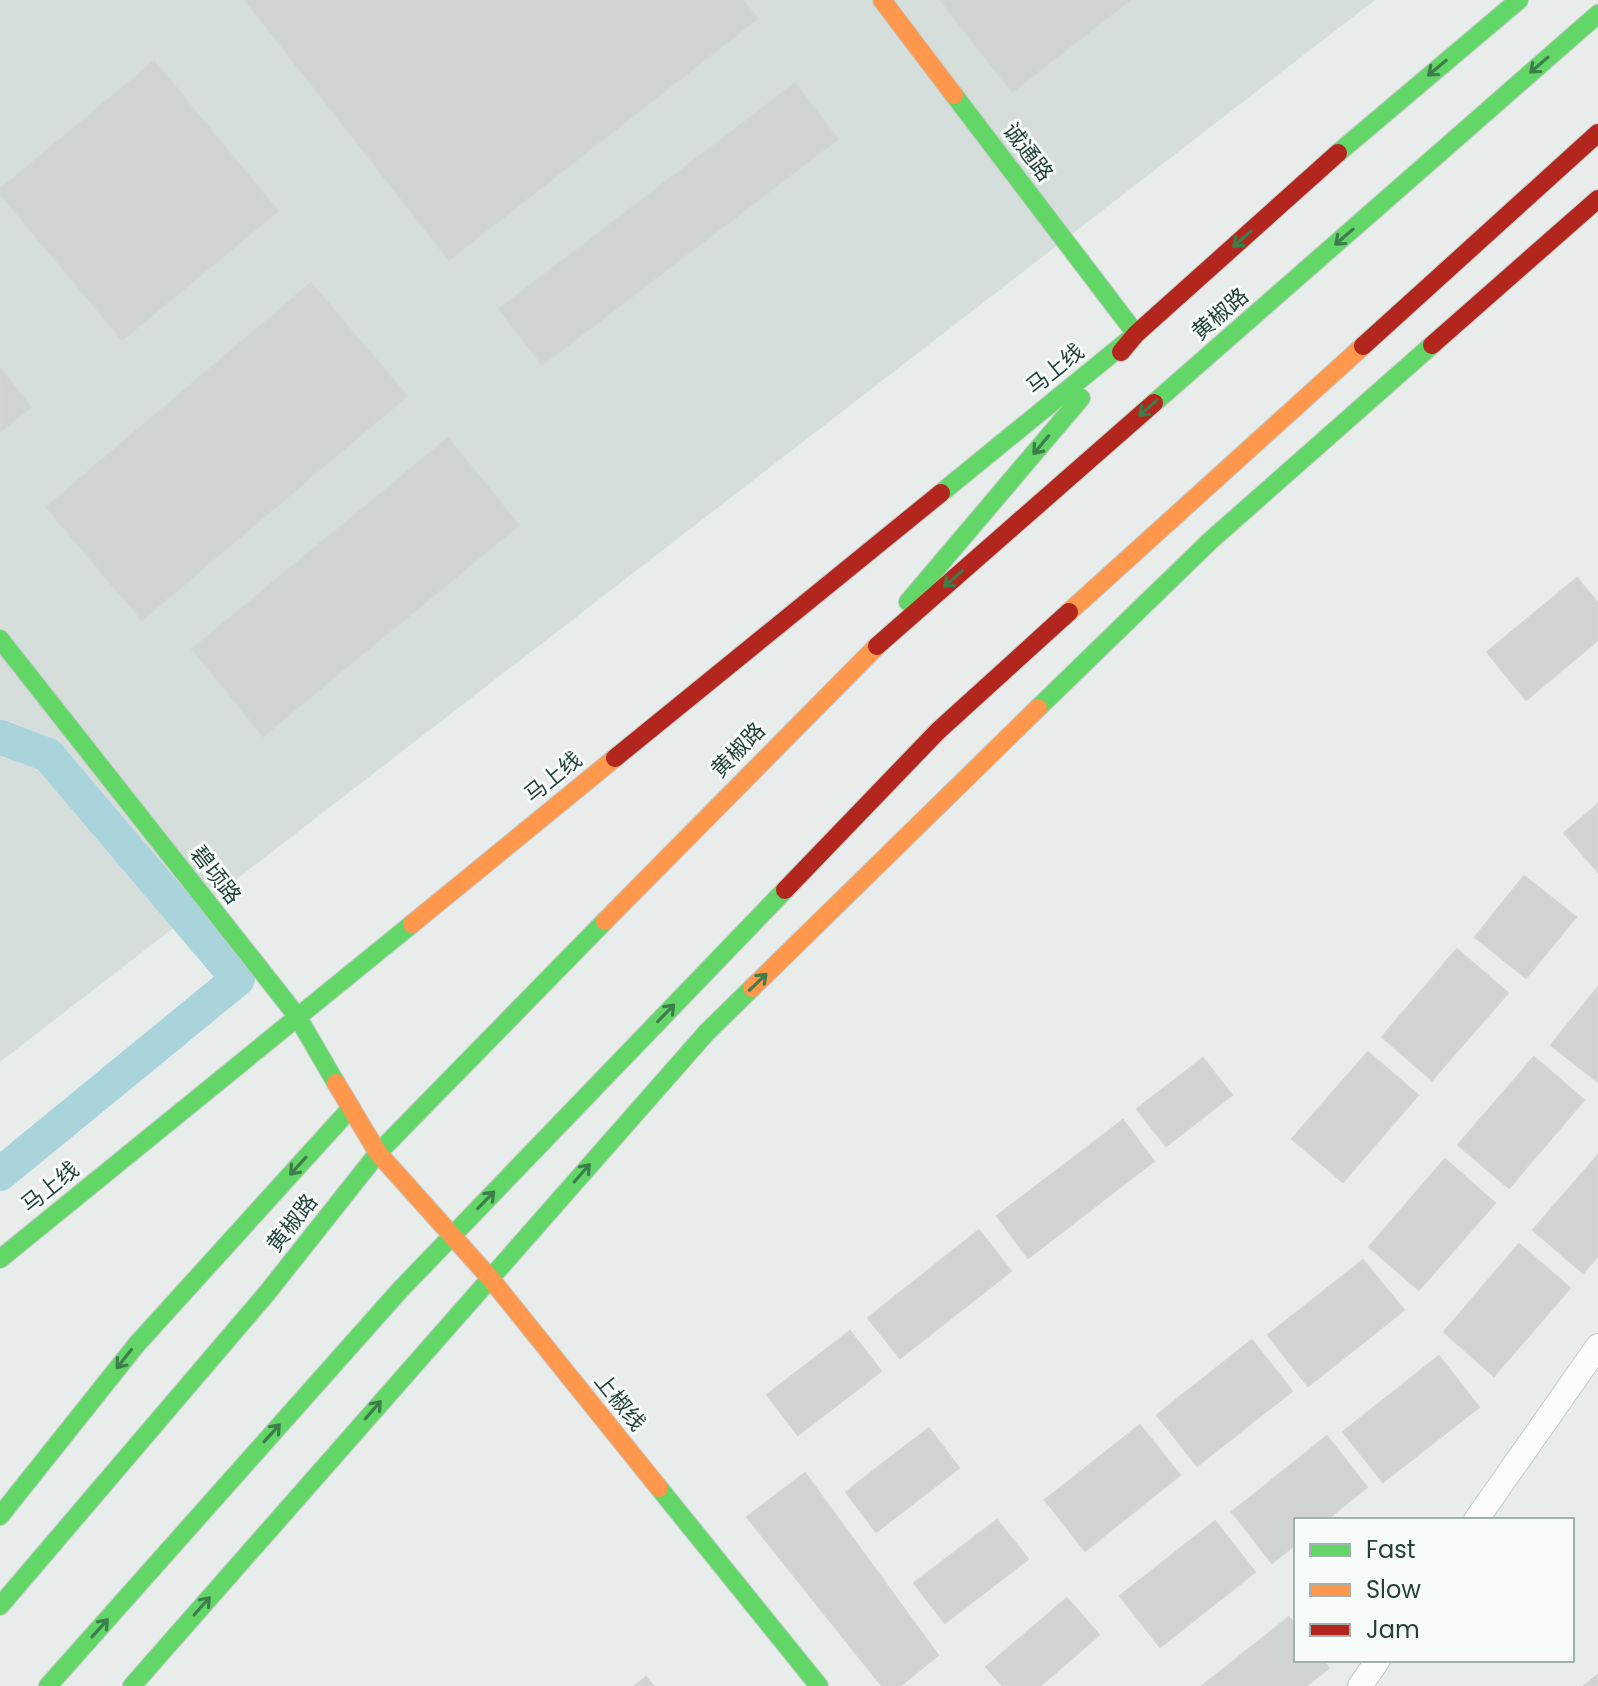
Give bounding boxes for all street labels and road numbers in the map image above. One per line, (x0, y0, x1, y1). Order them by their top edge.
street label: 诚通路 (996, 116, 1060, 188)
street label: 黄椒路 (1185, 281, 1255, 347)
street label: 马上线 (1020, 336, 1090, 402)
street label: 黄椒路 (704, 715, 772, 785)
street label: 马上线 (518, 744, 588, 810)
street label: 碧顷路 (183, 839, 249, 911)
street label: 马上线 (15, 1154, 85, 1220)
street label: 黄椒路 (259, 1187, 325, 1259)
street label: 上椒线 (587, 1367, 653, 1437)

